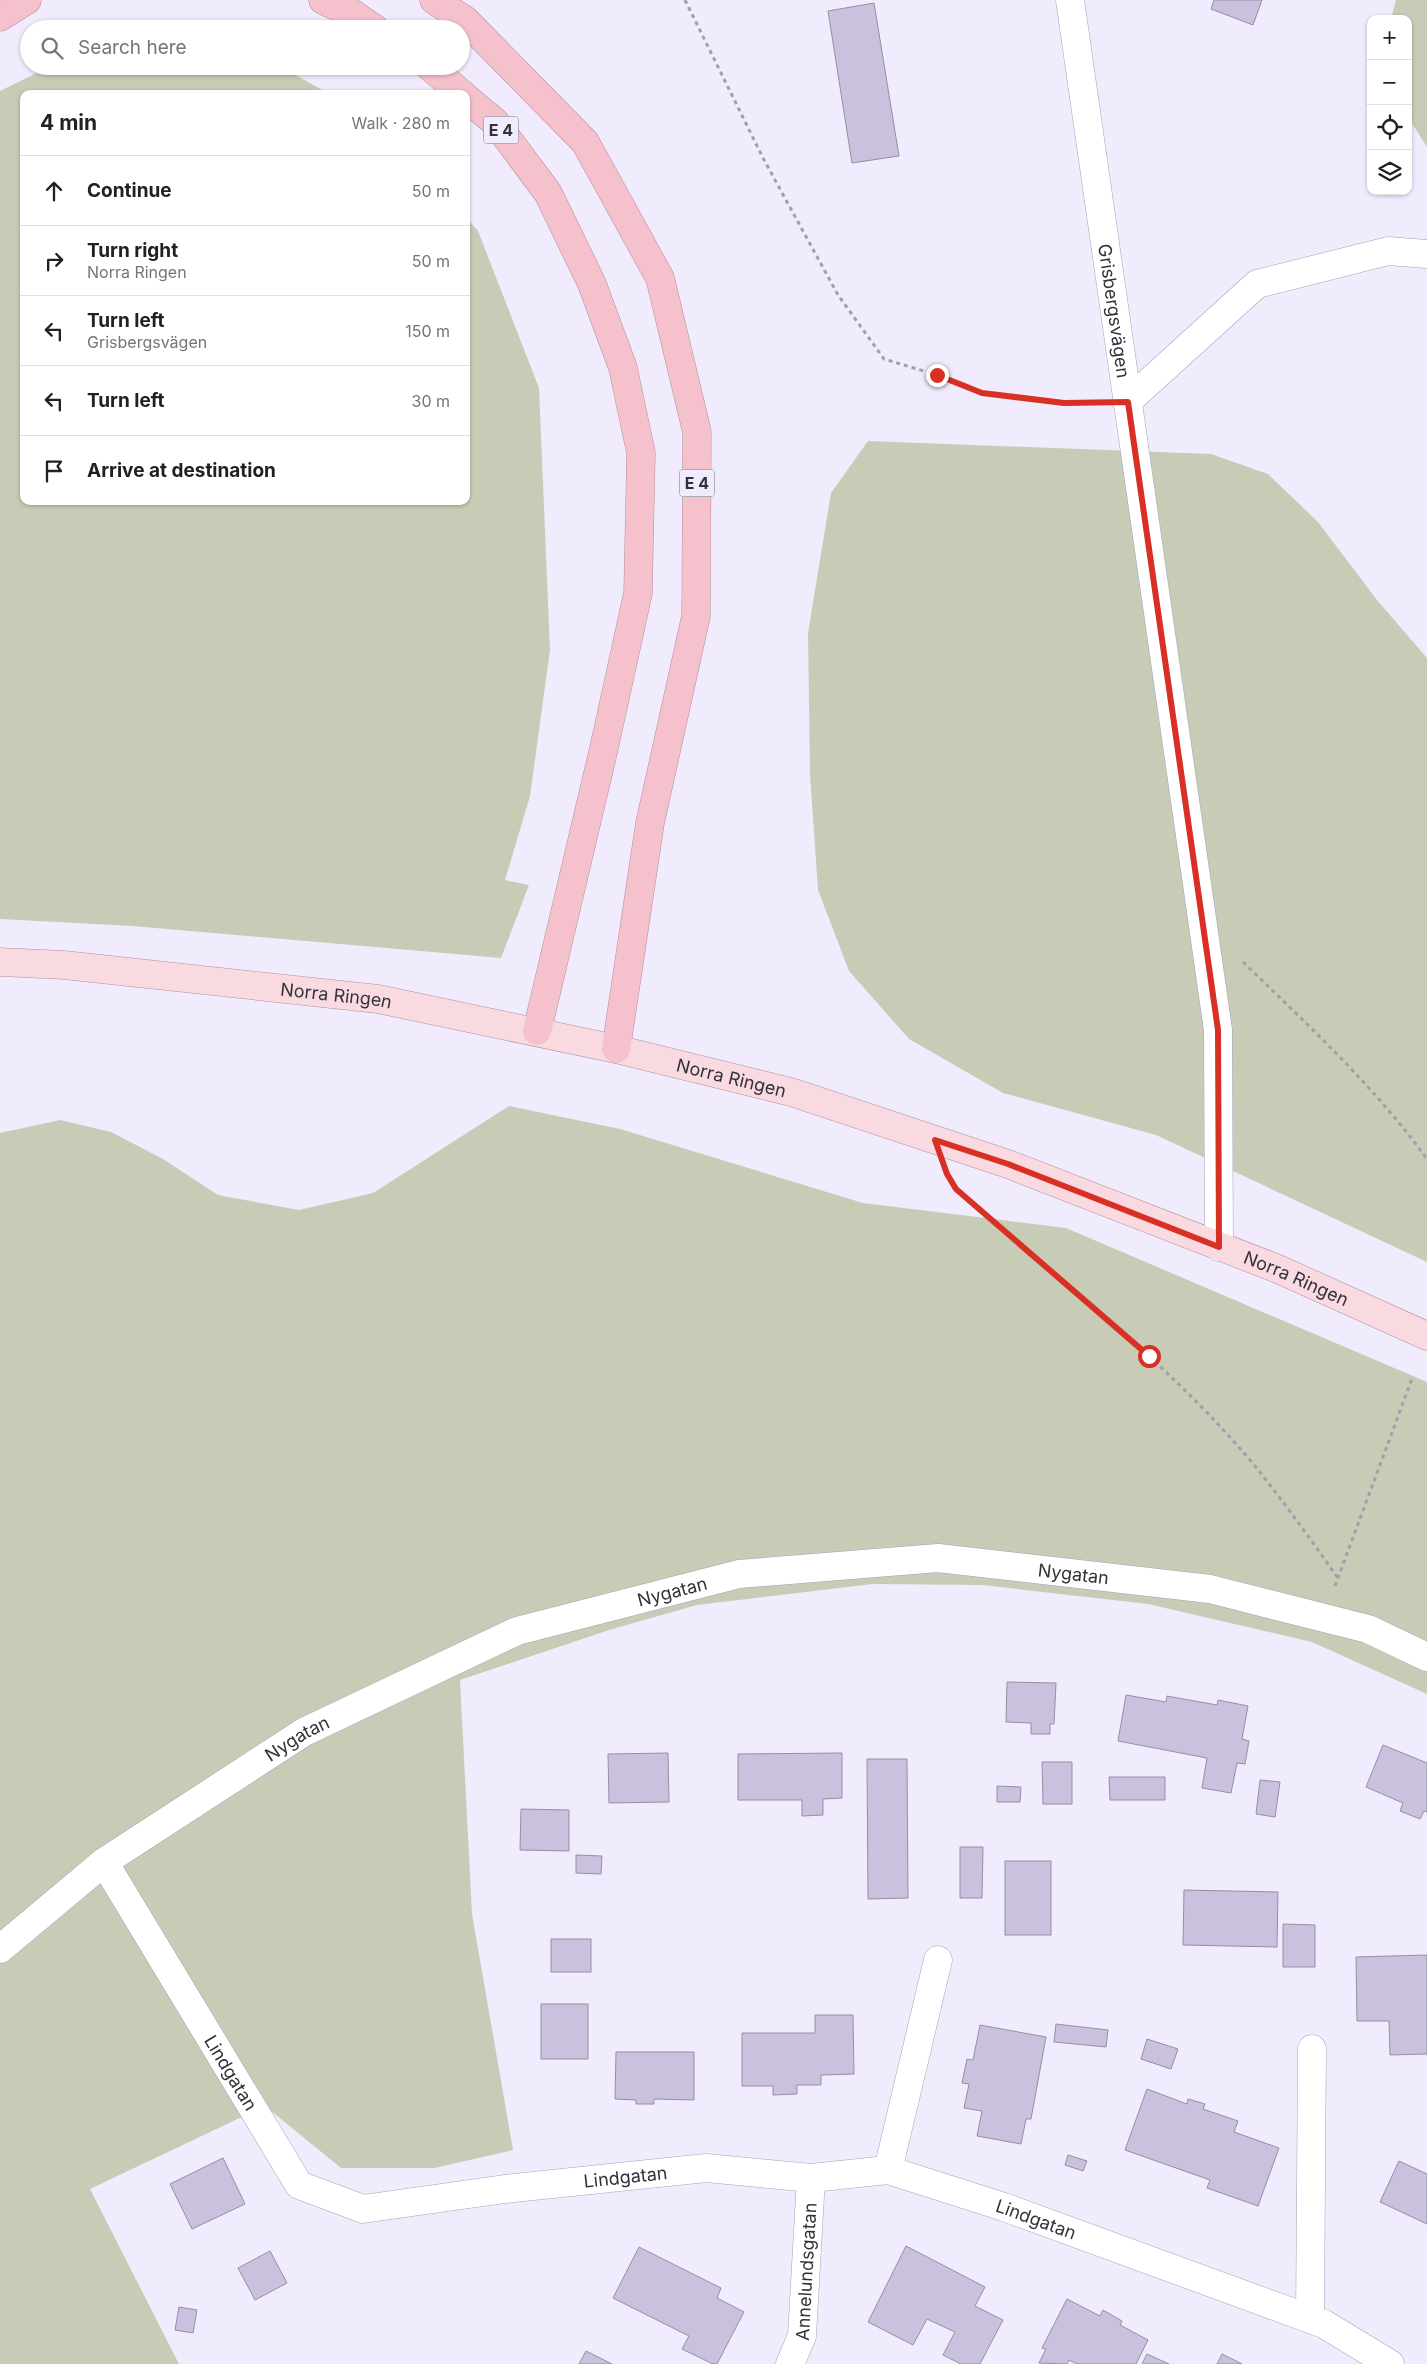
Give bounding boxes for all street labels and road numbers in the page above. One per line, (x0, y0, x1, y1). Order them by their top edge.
road number: E 4 (484, 116, 518, 144)
street label: Grisbergsvägen (1095, 242, 1135, 379)
road number: E 4 (680, 469, 714, 496)
street label: Norra Ringen (279, 978, 394, 1012)
street label: Norra Ringen (675, 1054, 788, 1101)
street label: Norra Ringen (1241, 1246, 1352, 1310)
street label: Nygatan (1037, 1559, 1110, 1588)
street label: Nygatan (635, 1572, 709, 1610)
street label: Nygatan (261, 1711, 332, 1765)
street label: Lindgatan (200, 2031, 262, 2114)
street label: Lindgatan (582, 2162, 668, 2191)
street label: Lindgatan (993, 2195, 1079, 2243)
street label: Annelundsgatan (791, 2202, 820, 2341)

